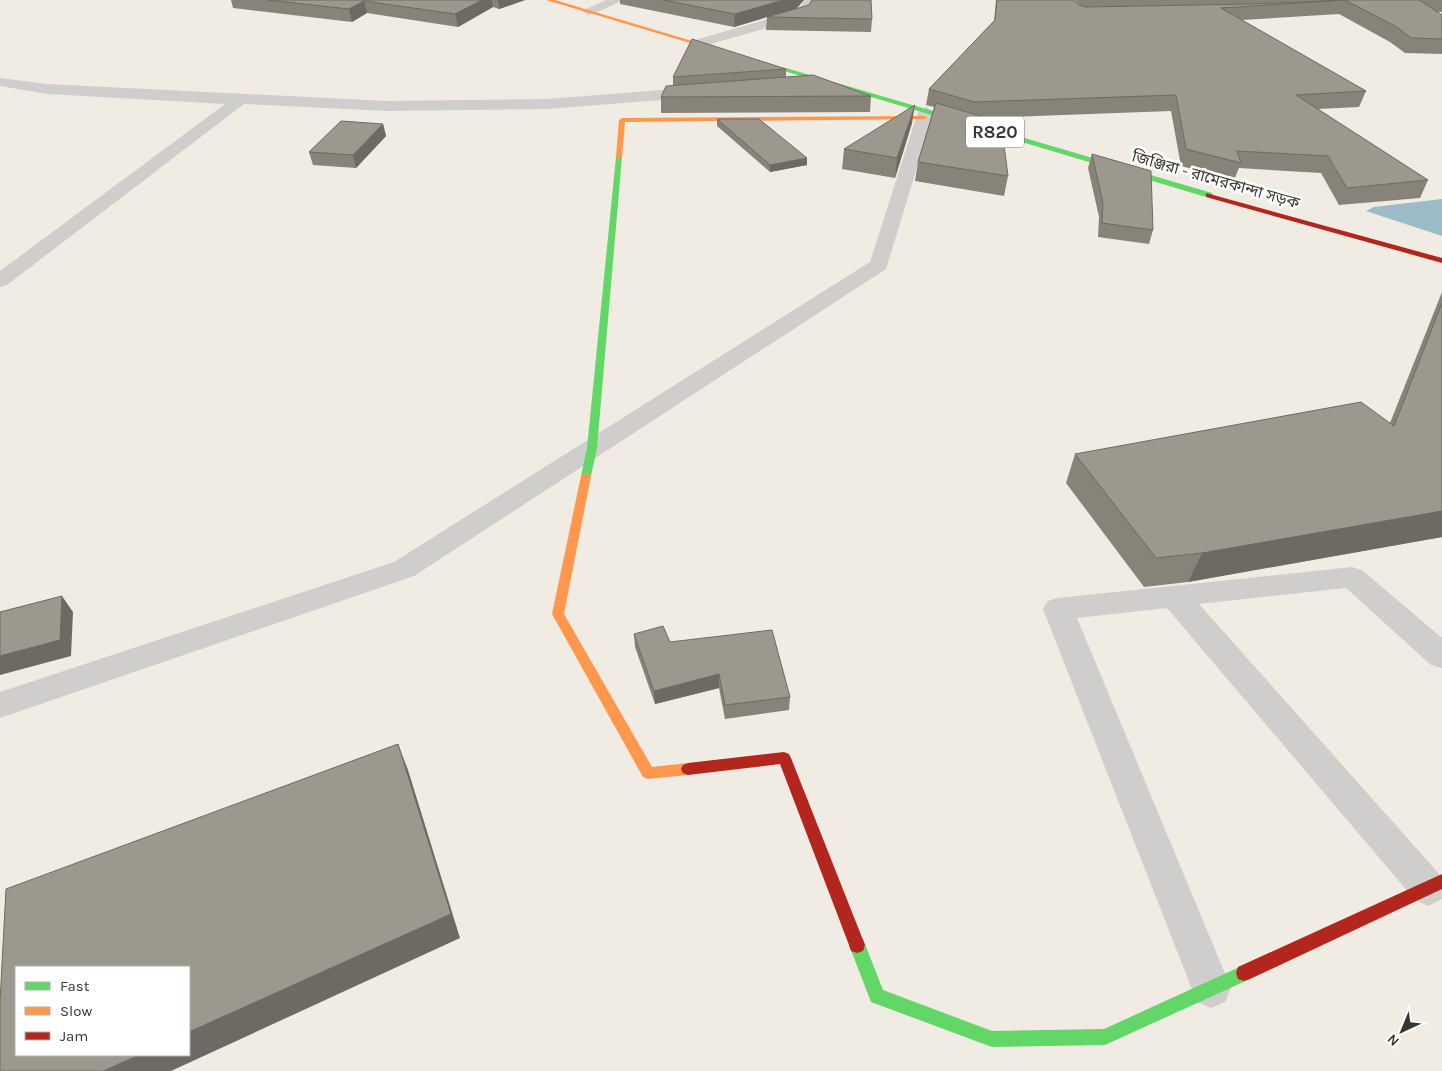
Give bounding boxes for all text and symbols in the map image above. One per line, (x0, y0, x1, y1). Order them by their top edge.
road number: R820 (966, 116, 1024, 148)
street label: জিঞ্জিরা - রামেরকান্দা সড়ক (1129, 146, 1303, 213)
legend (15, 966, 190, 1056)
text: Fast (60, 977, 90, 995)
text: Slow (60, 1002, 92, 1020)
north arrow (1377, 1006, 1427, 1056)
text: Jam (60, 1027, 88, 1045)
text: N (1384, 1030, 1403, 1050)

